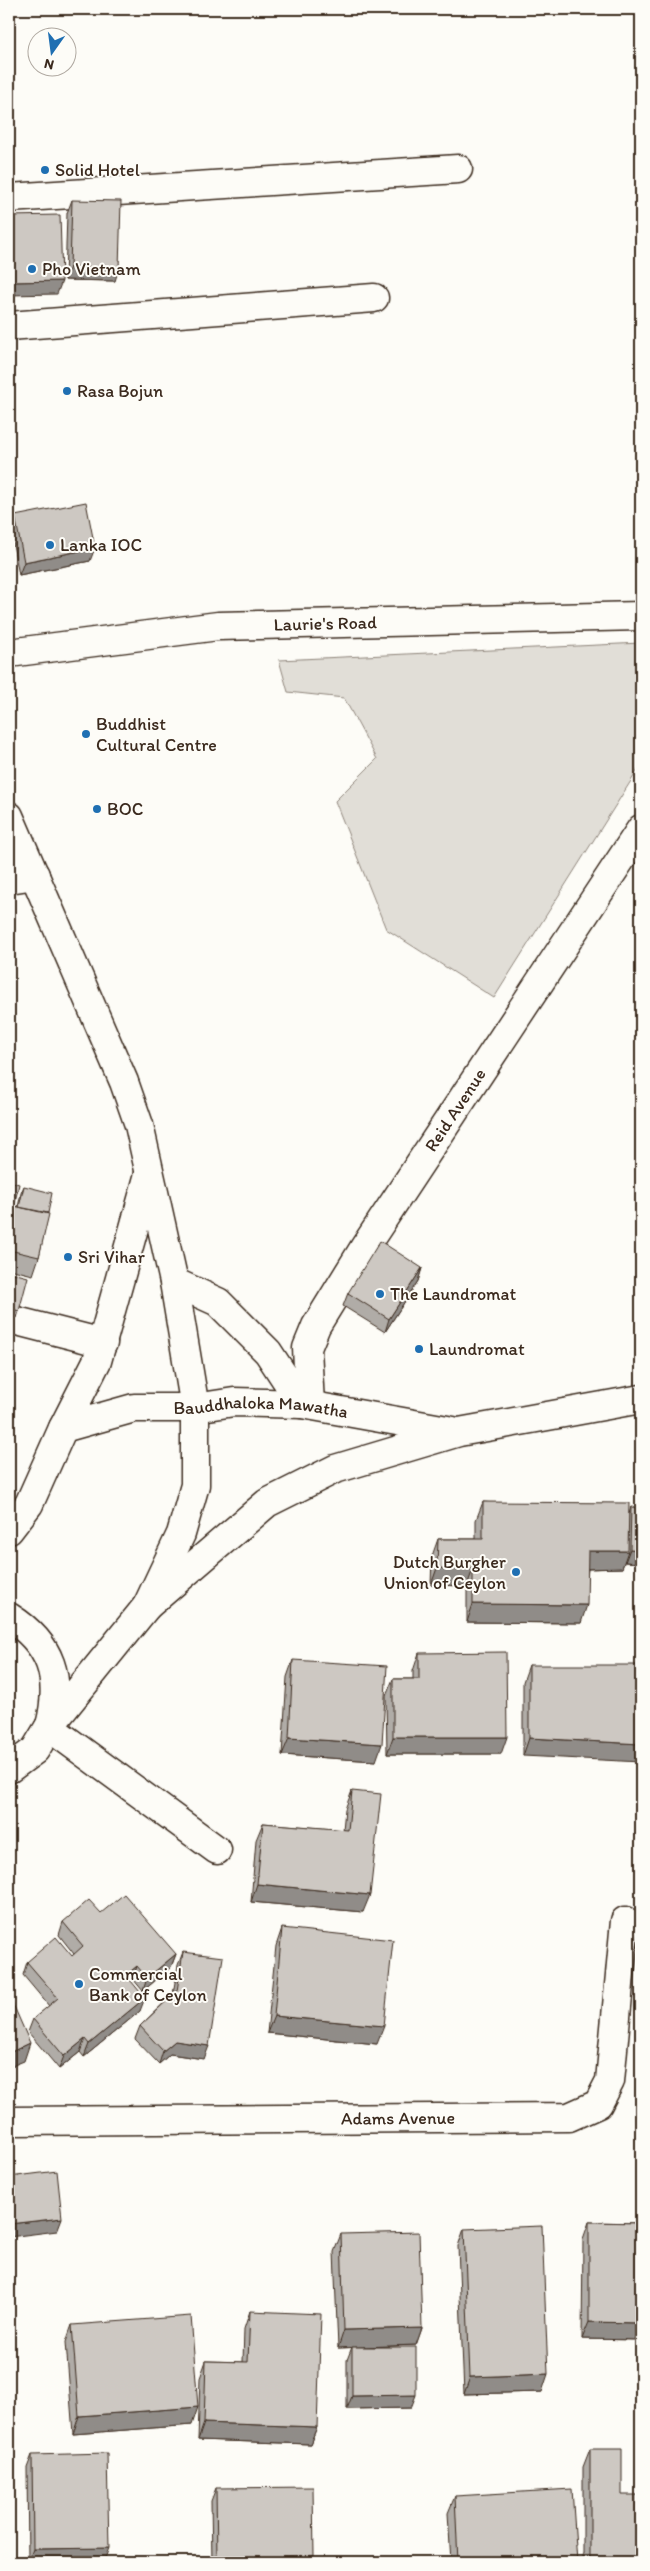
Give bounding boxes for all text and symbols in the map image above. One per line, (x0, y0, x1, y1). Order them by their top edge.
north arrow (28, 28, 78, 78)
text: N (42, 55, 56, 74)
place label: Solid Hotel (55, 159, 140, 181)
marker: Solid Hotel (39, 164, 51, 176)
place label: Pho Vietnam (42, 258, 141, 280)
marker: Pho Vietnam (26, 263, 38, 275)
place label: Rasa Bojun (77, 380, 163, 402)
marker: Rasa Bojun (61, 385, 73, 397)
place label: Lanka IOC (60, 534, 142, 556)
marker: Lanka IOC (44, 539, 56, 551)
street label: Laurie's Road (273, 611, 377, 636)
place label: Buddhist Cultural Centre (96, 713, 217, 756)
marker: Buddhist Cultural Centre (80, 728, 92, 740)
place label: BOC (107, 798, 143, 820)
marker: BOC (91, 803, 103, 815)
street label: Reid Avenue (420, 1064, 491, 1156)
place label: Sri Vihar (78, 1246, 146, 1268)
marker: Sri Vihar (62, 1251, 74, 1263)
place label: The Laundromat (390, 1283, 516, 1305)
marker: The Laundromat (374, 1288, 386, 1300)
place label: Laundromat (429, 1338, 525, 1360)
marker: Laundromat (413, 1343, 425, 1355)
street label: Bauddhaloka Mawatha (173, 1391, 350, 1423)
place label: Dutch Burgher Union of Ceylon (383, 1551, 507, 1594)
marker: Dutch Burgher Union of Ceylon (510, 1566, 522, 1578)
place label: Commercial Bank of Ceylon (89, 1963, 207, 2006)
marker: Commercial Bank of Ceylon (73, 1978, 85, 1990)
street label: Adams Avenue (341, 2107, 455, 2130)

